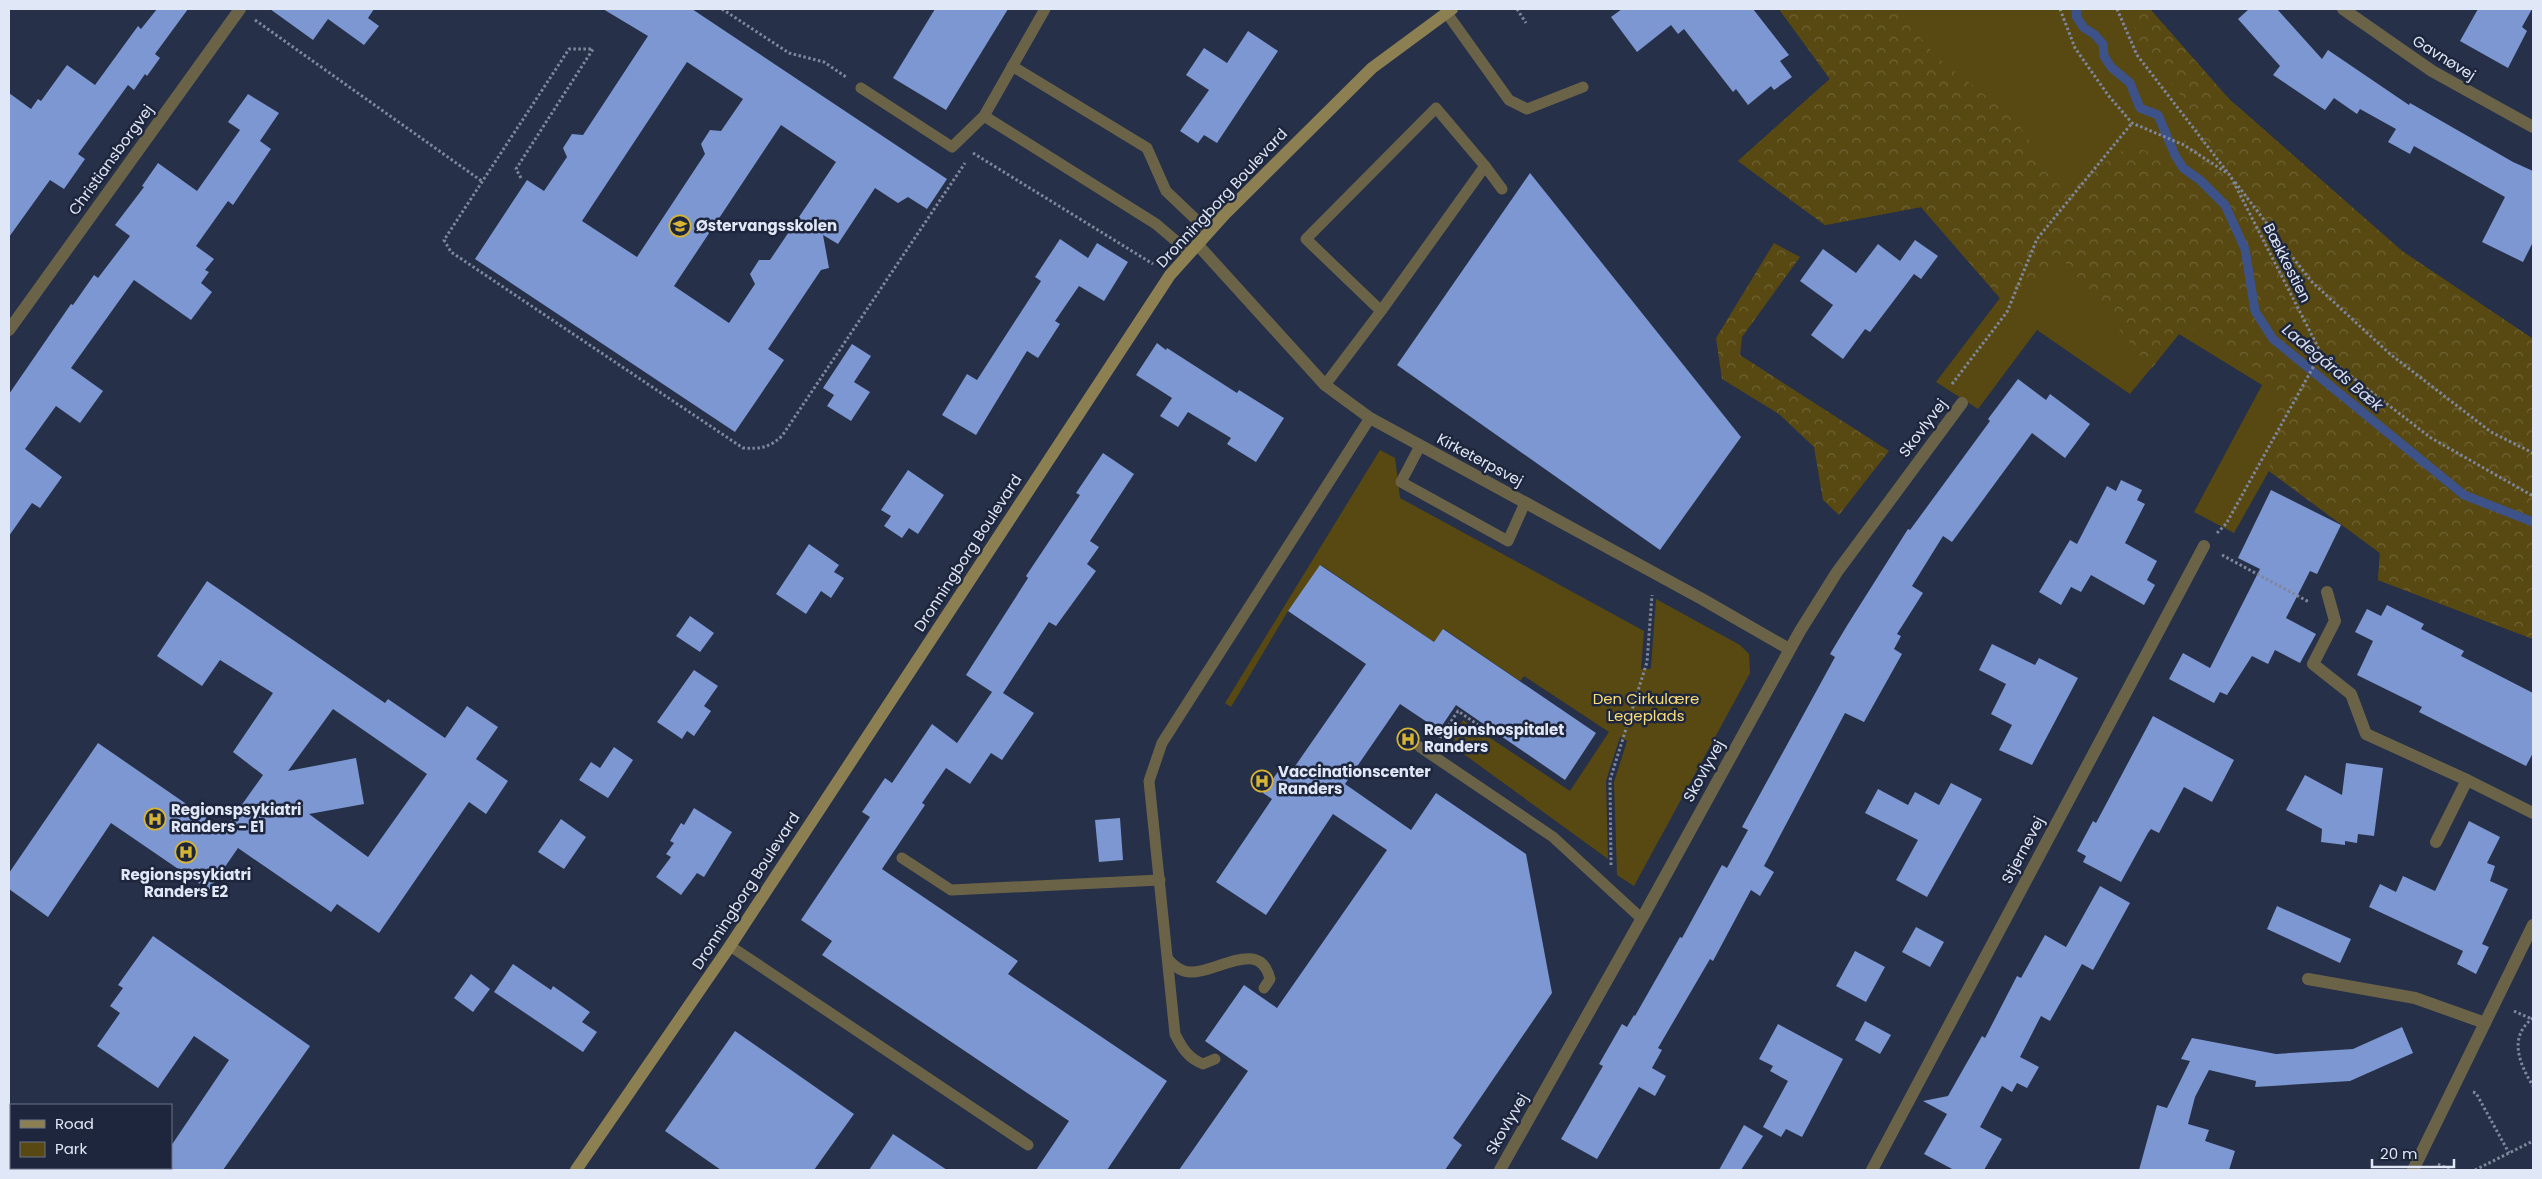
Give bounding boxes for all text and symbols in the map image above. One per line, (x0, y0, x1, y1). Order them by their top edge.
street label: Gavnøvej (2409, 30, 2480, 85)
street label: Christiansborgvej (63, 100, 158, 219)
street label: Dronningborg Boulevard (1151, 123, 1292, 272)
school or university icon: Østervangsskolen (668, 214, 692, 238)
place label: Østervangsskolen (696, 215, 837, 236)
street label: Bækkestien (2259, 220, 2316, 306)
water label: Ladegårds Bæk (2277, 318, 2389, 417)
street label: Skovlyvej (1894, 394, 1951, 461)
street label: Kirketerpsvej (1433, 428, 1527, 491)
street label: Dronningborg Boulevard (909, 470, 1026, 635)
park label: Den Cirkulære Legeplads (1593, 688, 1699, 726)
place label: Regionshospitalet Randers (1424, 719, 1564, 757)
hospital icon: Regionshospitalet Randers (1396, 727, 1420, 751)
street label: Skovlyvej (1678, 736, 1729, 806)
place label: Vaccinationscenter Randers (1278, 761, 1431, 799)
hospital icon: Vaccinationscenter Randers (1250, 769, 1274, 793)
place label: Regionspsykiatri Randers - E1 (171, 799, 302, 837)
hospital icon: Regionspsykiatri Randers - E1 (143, 807, 167, 831)
street label: Dronningborg Boulevard (687, 808, 804, 973)
street label: Stjernevej (1996, 813, 2049, 887)
hospital icon: Regionspsykiatri Randers E2 (174, 840, 198, 864)
place label: Regionspsykiatri Randers E2 (121, 864, 251, 902)
street label: Skovlyvej (1480, 1089, 1533, 1158)
legend (10, 1104, 172, 1169)
text: Road (55, 1113, 94, 1134)
scale bar (2372, 1136, 2454, 1168)
text: Park (55, 1138, 87, 1159)
text: 20 m (2380, 1143, 2418, 1164)

